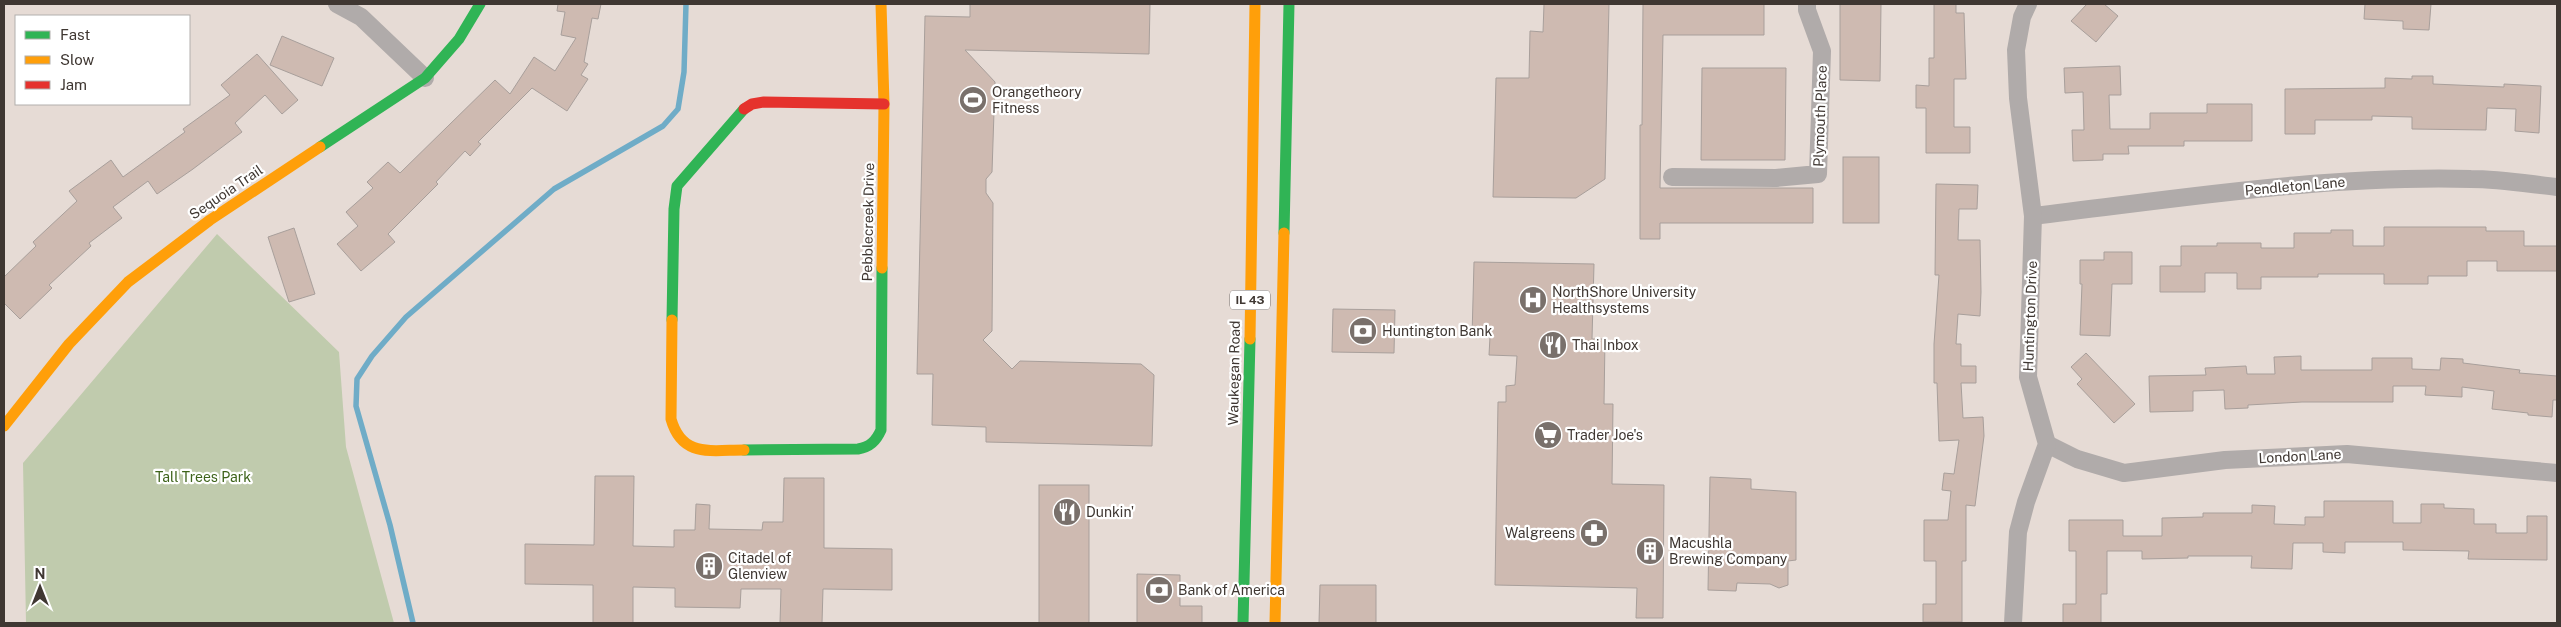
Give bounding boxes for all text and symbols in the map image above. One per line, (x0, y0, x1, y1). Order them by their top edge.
legend (15, 15, 190, 105)
text: Fast (60, 26, 90, 43)
text: Slow (60, 51, 95, 68)
street label: Plymouth Place (1810, 65, 1830, 167)
text: Jam (60, 76, 87, 93)
place label: Orangetheory Fitness (992, 84, 1082, 116)
sports icon: Orangetheory Fitness (958, 85, 988, 115)
street label: Sequoia Trail (186, 162, 266, 222)
street label: Pebblecreek Drive (859, 162, 877, 282)
street label: Pendleton Lane (2244, 174, 2346, 198)
street label: Huntington Drive (2020, 260, 2040, 372)
place label: NorthShore University Healthsystems (1552, 284, 1697, 316)
hospital icon: NorthShore University Healthsystems (1518, 285, 1548, 315)
road number: IL 43 (1230, 290, 1270, 310)
bank icon: Huntington Bank (1348, 316, 1378, 346)
street label: Waukegan Road (1225, 320, 1243, 426)
place label: Huntington Bank (1382, 323, 1492, 339)
restaurant icon: Thai Inbox (1538, 330, 1568, 360)
place label: Thai Inbox (1572, 337, 1639, 353)
supermarket icon: Trader Joe's (1533, 420, 1563, 450)
place label: Trader Joe's (1567, 427, 1643, 443)
street label: London Lane (2258, 446, 2342, 466)
park label: Tall Trees Park (155, 469, 251, 485)
restaurant icon: Dunkin' (1052, 497, 1082, 527)
place label: Dunkin' (1086, 504, 1134, 520)
pharmacy icon: Walgreens (1579, 518, 1609, 548)
place label: Walgreens (1505, 525, 1575, 541)
place label: Macushla Brewing Company (1669, 535, 1788, 567)
building icon: Macushla Brewing Company (1635, 536, 1665, 566)
place label: Citadel of Glenview (728, 550, 792, 582)
building icon: Citadel of Glenview (694, 551, 724, 581)
north arrow (15, 562, 65, 612)
text: N (35, 566, 45, 582)
bank icon: Bank of America (1144, 575, 1174, 605)
place label: Bank of America (1178, 582, 1285, 598)

